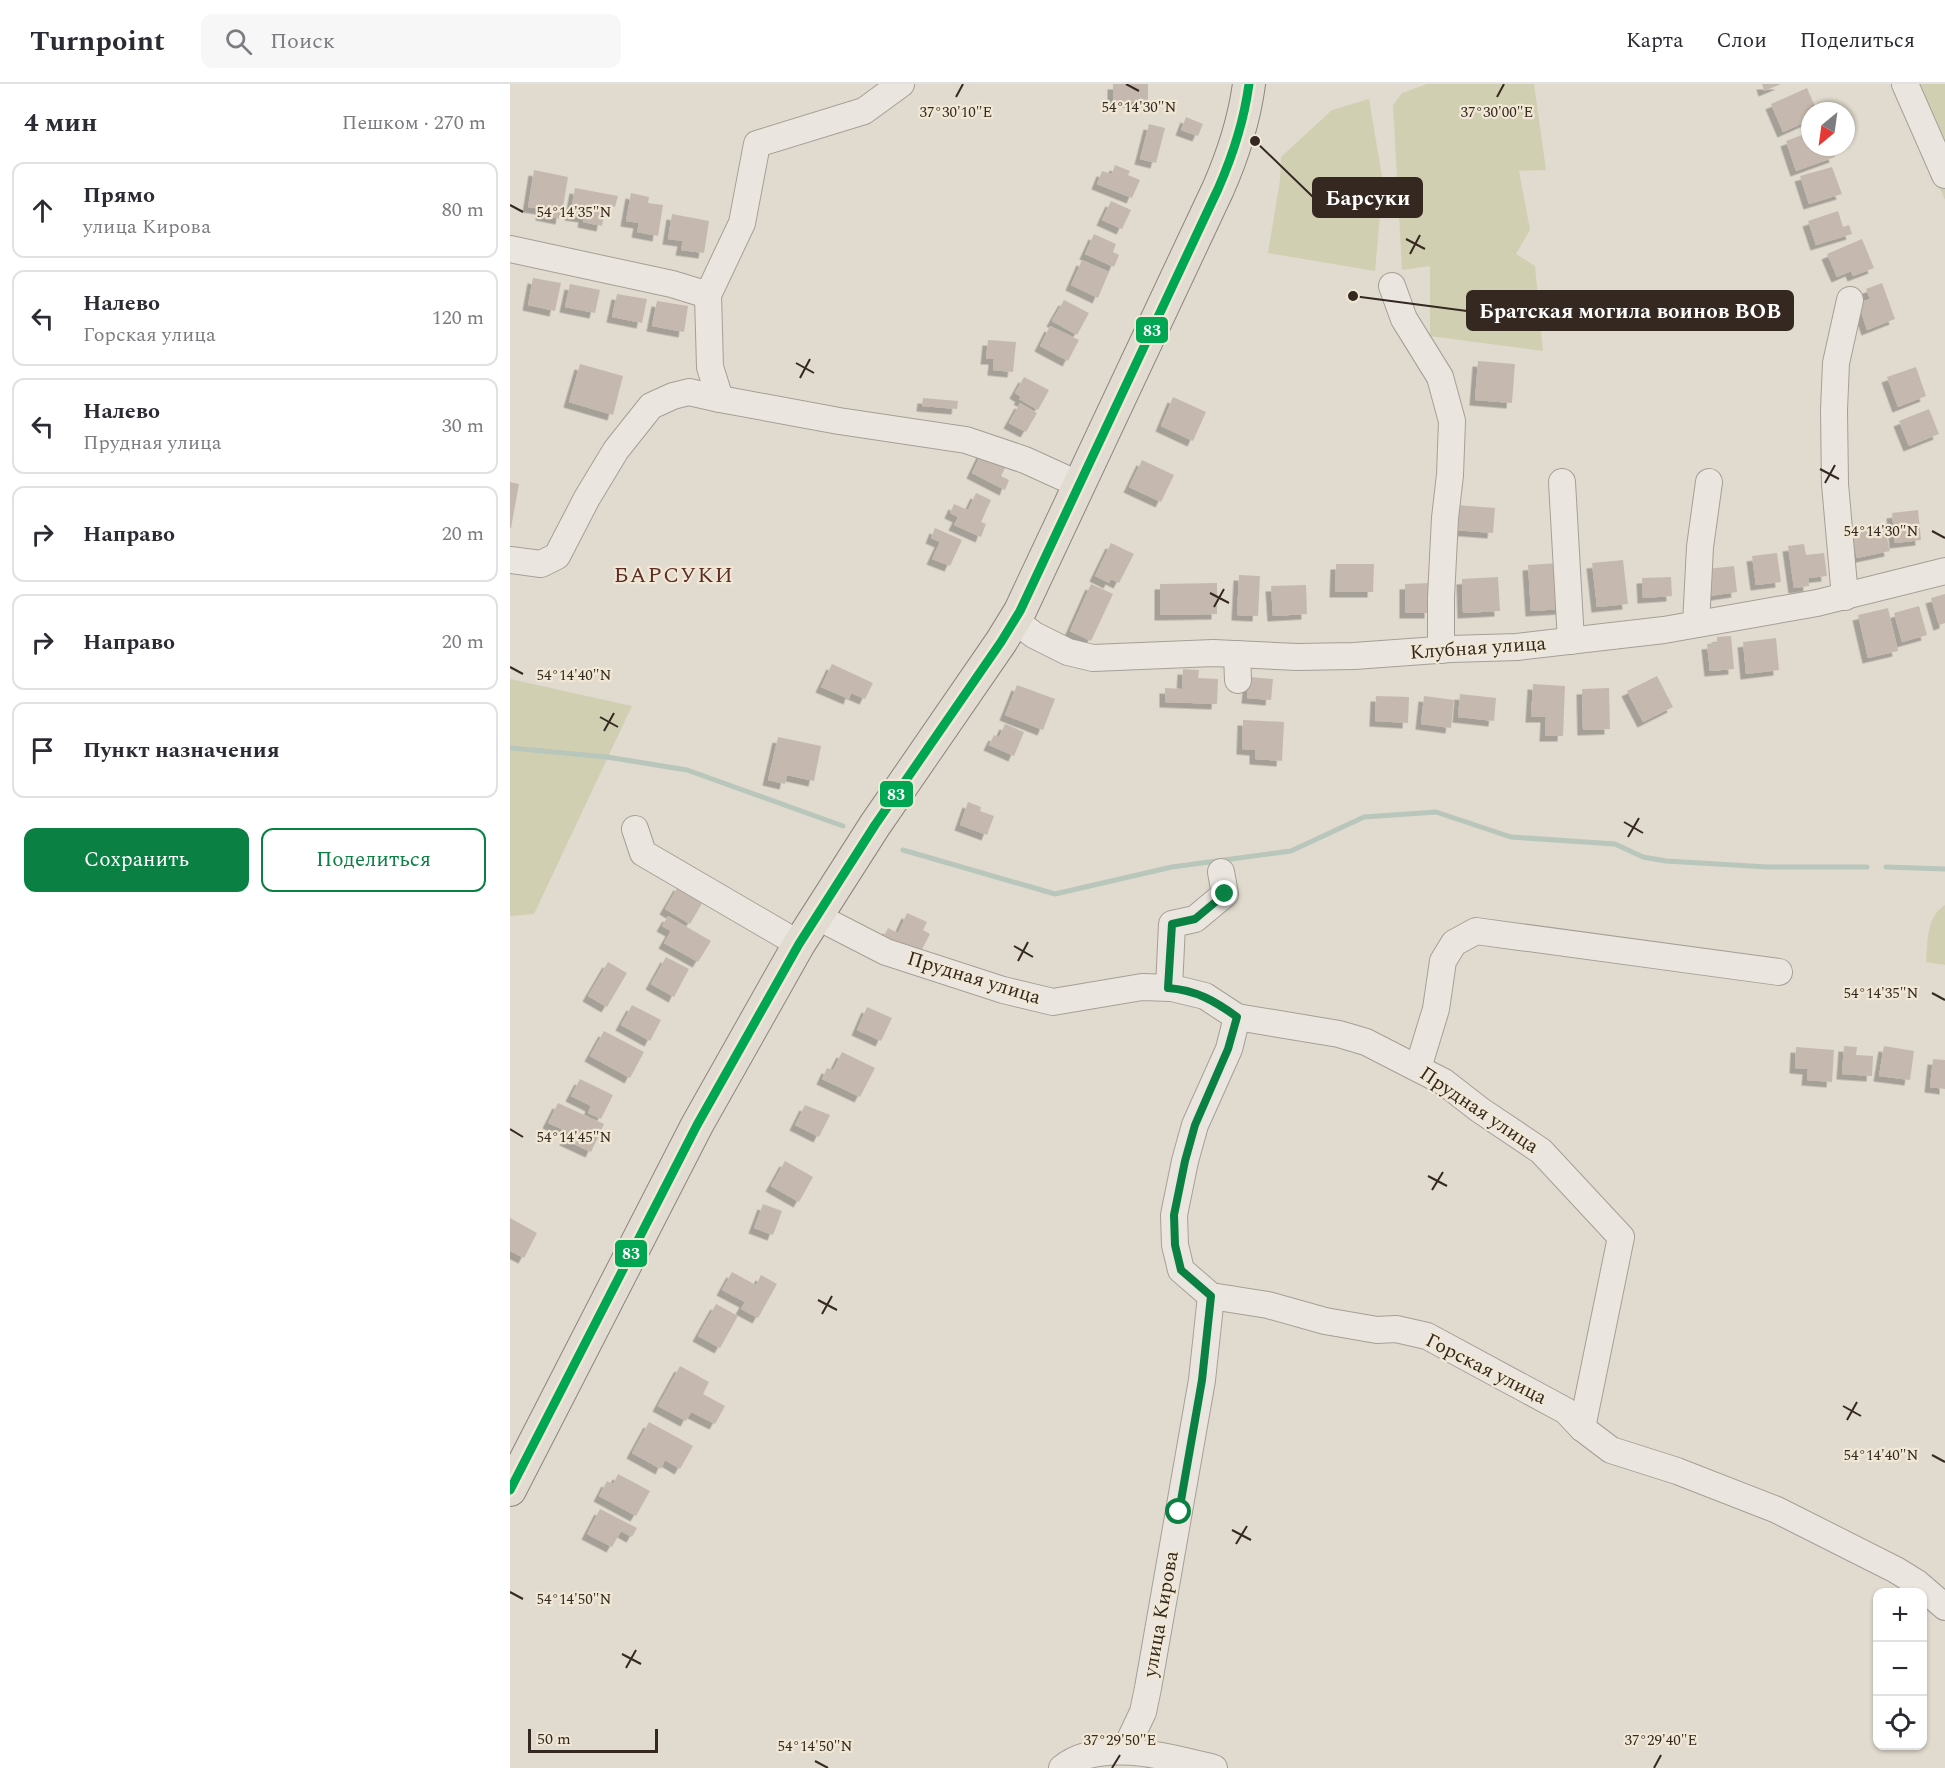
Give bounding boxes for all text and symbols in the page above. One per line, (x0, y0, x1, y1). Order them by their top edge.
search box (201, 14, 621, 68)
text: Turnpoint (30, 20, 165, 63)
icon: search (222, 25, 255, 58)
text: Поиск (270, 25, 335, 58)
text: Карта (1626, 25, 1683, 57)
text: Слои (1716, 25, 1767, 57)
text: Поделиться (1800, 25, 1915, 57)
text: 54°14'30"N (1102, 96, 1177, 119)
text: 37°30'10"E (920, 101, 992, 124)
text: 37°30'00"E (1461, 101, 1533, 124)
north arrow (1801, 102, 1855, 156)
text: 4 мин (24, 103, 97, 143)
text: Пешком · 270 m (342, 108, 486, 138)
callout: Барсуки (1313, 178, 1422, 217)
text: Прямо (83, 179, 155, 212)
text: Барсуки (1326, 183, 1410, 215)
icon: ahead (26, 194, 59, 227)
text: 80 m (442, 195, 484, 225)
text: 54°14'35"N (537, 201, 612, 224)
text: улица Кирова (83, 212, 211, 242)
text: Налево (83, 287, 160, 320)
callout: Братская могила воинов ВОВ (1467, 291, 1793, 330)
text: Братская могила воинов ВОВ (1479, 296, 1781, 328)
icon: left (26, 302, 59, 335)
text: 120 m (432, 303, 484, 333)
line badge: 83 (1135, 316, 1169, 344)
text: 83 (1143, 319, 1161, 343)
text: Горская улица (83, 320, 216, 350)
text: Налево (83, 395, 160, 428)
icon: left (26, 410, 59, 443)
text: 30 m (442, 411, 484, 441)
text: Прудная улица (83, 428, 222, 458)
icon: right (26, 518, 59, 551)
text: Направо (83, 518, 175, 551)
text: 20 m (442, 519, 484, 549)
text: 54°14'30"N (1844, 520, 1919, 543)
district label: БАРСУКИ (614, 559, 734, 592)
icon: right (26, 626, 59, 659)
text: Направо (83, 626, 175, 659)
text: 20 m (442, 627, 484, 657)
street label: Клубная улица (1409, 628, 1547, 668)
text: 54°14'40"N (537, 664, 612, 687)
icon: arrive (26, 734, 59, 767)
text: Пункт назначения (83, 734, 280, 767)
line badge: 83 (879, 780, 914, 808)
text: 83 (887, 783, 905, 807)
button: Сохранить (24, 828, 249, 892)
button: Поделиться (261, 828, 486, 892)
route end (1211, 880, 1237, 906)
street label: Прудная улица (903, 943, 1045, 1013)
text: 54°14'35"N (1844, 982, 1919, 1005)
street label: Прудная улица (1413, 1059, 1545, 1161)
text: 54°14'45"N (537, 1126, 612, 1149)
line badge: 83 (614, 1239, 648, 1268)
text: 83 (622, 1242, 640, 1266)
street label: Горская улица (1420, 1326, 1552, 1413)
text: 54°14'40"N (1844, 1444, 1919, 1467)
route start (1165, 1498, 1191, 1524)
street label: улица Кирова (1135, 1548, 1187, 1681)
text: 54°14'50"N (537, 1588, 612, 1611)
map controls (1873, 1588, 1927, 1750)
button: + (1873, 1588, 1927, 1642)
button: − (1873, 1642, 1927, 1696)
button: locate (1873, 1696, 1927, 1750)
scale bar (528, 1726, 658, 1754)
text: 50 m (537, 1727, 571, 1751)
text: 37°29'50"E (1084, 1729, 1156, 1752)
text: 37°29'40"E (1625, 1729, 1697, 1752)
text: 54°14'50"N (778, 1735, 853, 1758)

